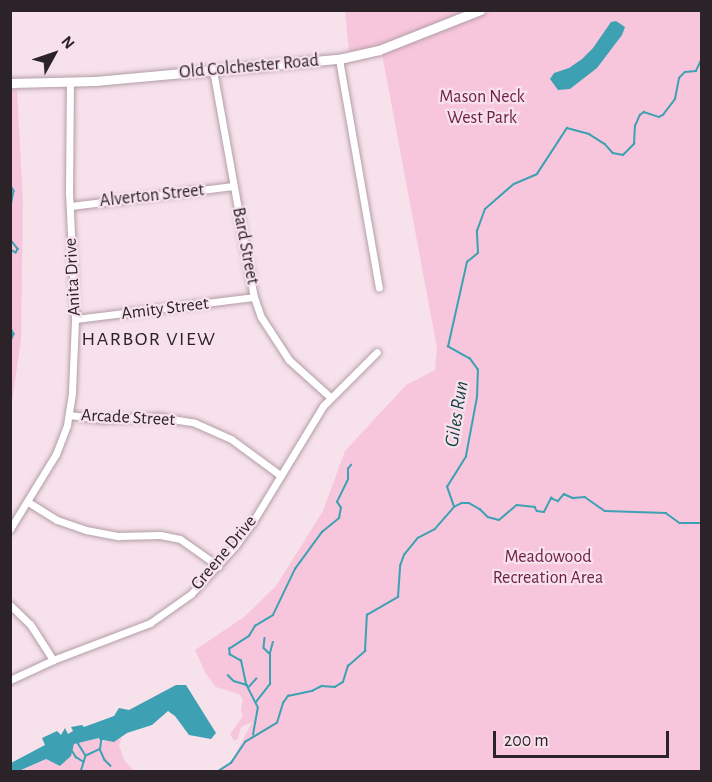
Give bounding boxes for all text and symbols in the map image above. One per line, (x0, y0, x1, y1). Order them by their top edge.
north arrow (24, 24, 84, 84)
text: N (58, 33, 77, 52)
street label: Old Colchester Road (178, 50, 320, 84)
park label: Mason Neck West Park (439, 87, 525, 130)
street label: Alverton Street (99, 180, 205, 212)
street label: Bard Street (227, 206, 263, 286)
street label: Anita Drive (60, 237, 86, 317)
street label: Amity Street (120, 293, 210, 325)
district label: HARBOR VIEW (82, 327, 216, 351)
water label: Giles Run (440, 379, 474, 449)
street label: Arcade Street (80, 405, 176, 431)
street label: Greene Drive (187, 511, 261, 595)
park label: Meadowood Recreation Area (493, 547, 603, 590)
scale bar (496, 719, 672, 757)
text: 200 m (504, 732, 549, 750)

